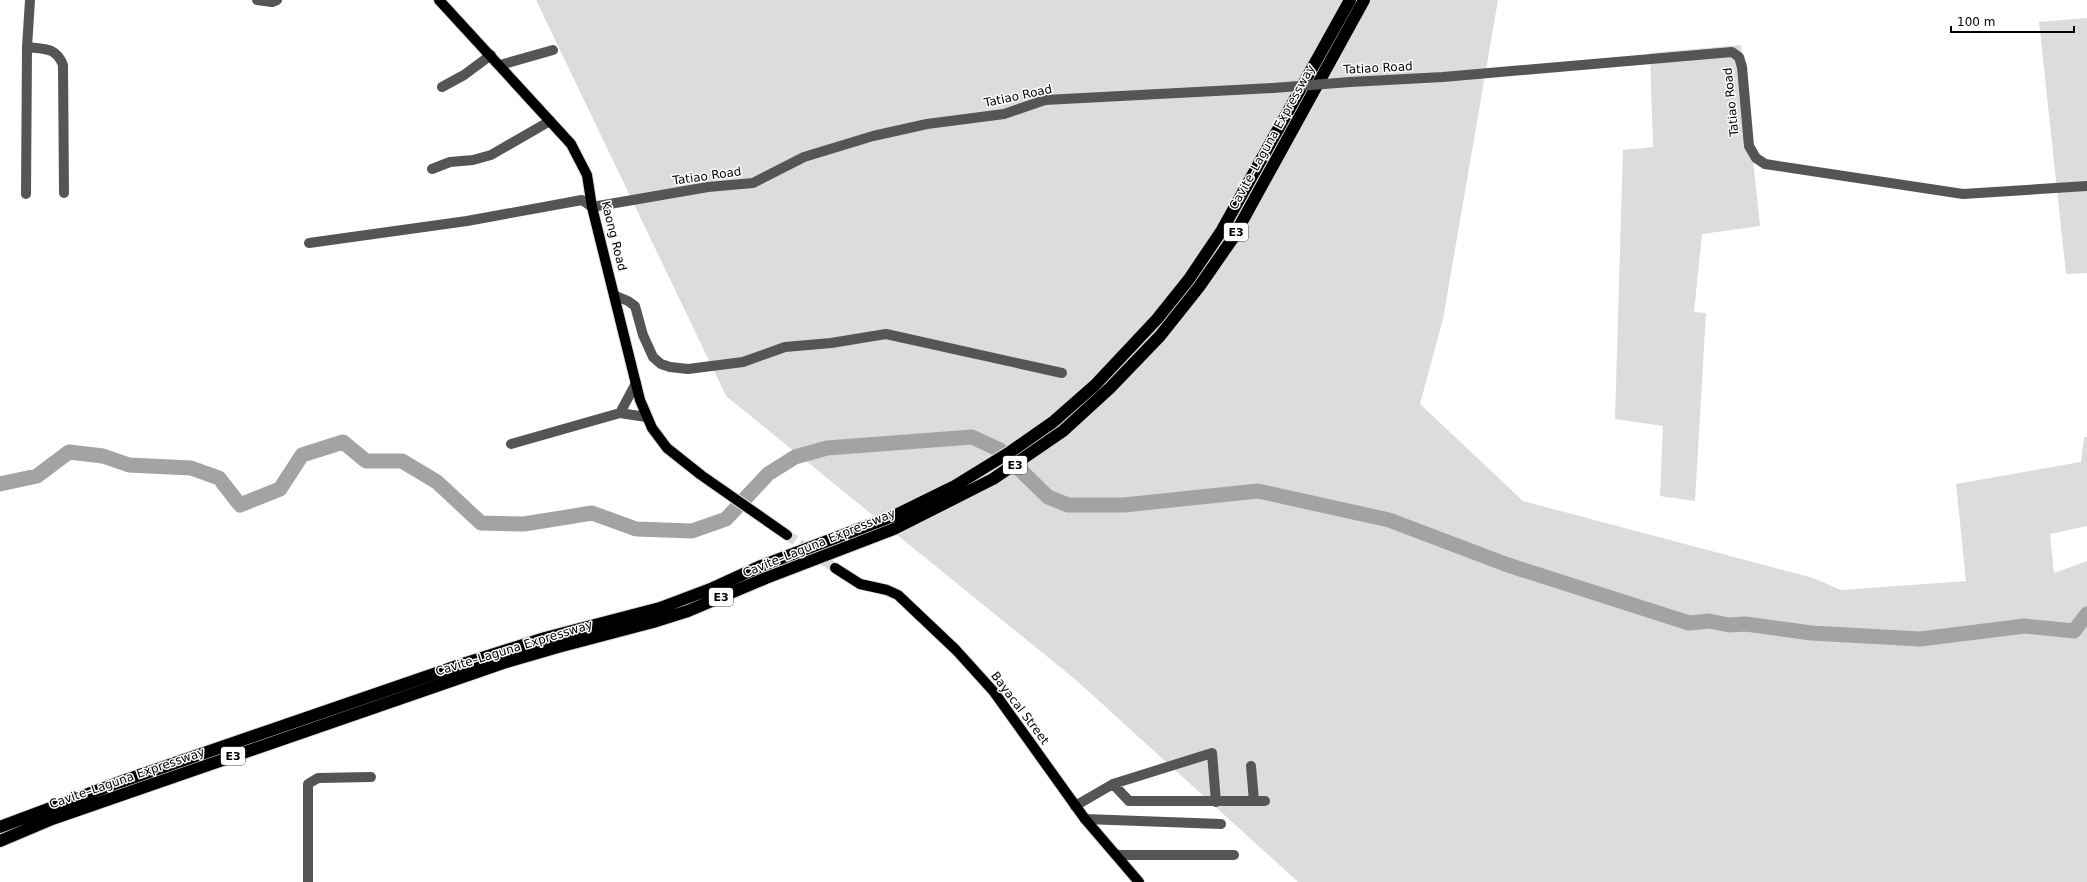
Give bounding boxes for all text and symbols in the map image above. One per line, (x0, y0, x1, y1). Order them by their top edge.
scale bar (1951, 8, 2074, 34)
text: 100 m (1957, 15, 1995, 29)
street label: Tatiao Road (1342, 59, 1413, 77)
street label: Cavite–Laguna Expressway (1226, 62, 1318, 212)
street label: Tatiao Road (1720, 67, 1742, 138)
street label: Tatiao Road (982, 82, 1053, 110)
street label: Tatiao Road (671, 164, 742, 188)
street label: Kaong Road (599, 200, 629, 272)
road number: E3 (1224, 223, 1248, 241)
road number: E3 (1003, 456, 1027, 474)
street label: Cavite–Laguna Expressway (741, 506, 897, 580)
road number: E3 (709, 588, 733, 606)
street label: Cavite–Laguna Expressway (434, 617, 594, 679)
street label: Bayacal Street (988, 669, 1052, 747)
street label: Cavite–Laguna Expressway (47, 745, 207, 811)
road number: E3 (221, 747, 245, 765)

